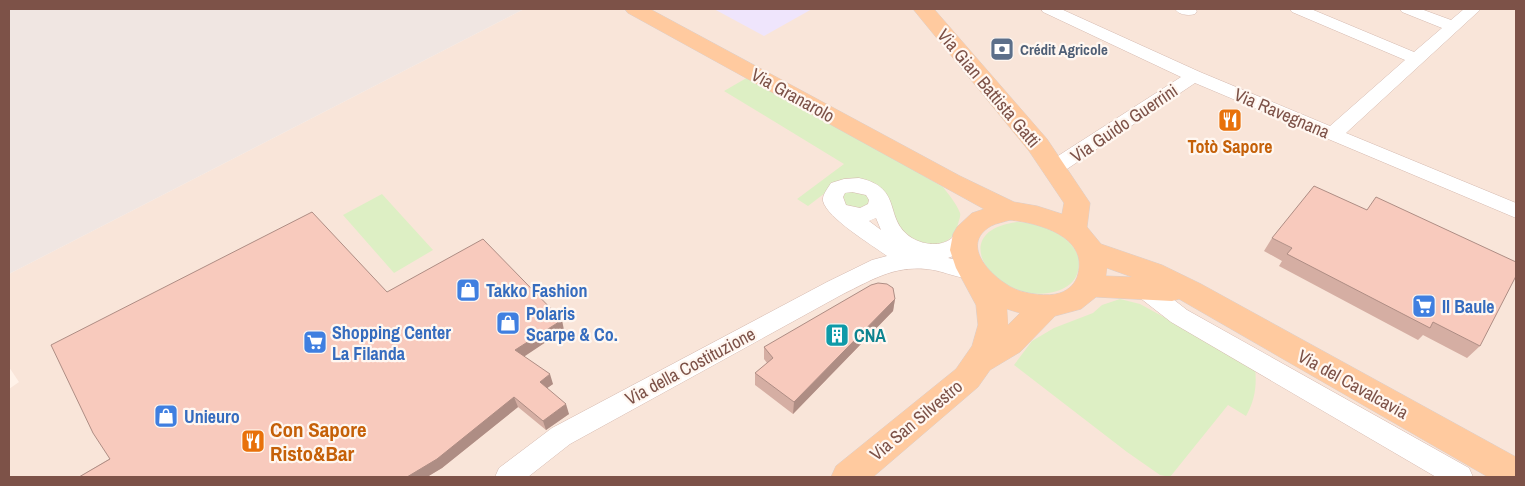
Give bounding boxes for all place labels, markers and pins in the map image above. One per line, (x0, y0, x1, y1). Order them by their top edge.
bank icon: Crédit Agricole (989, 36, 1015, 62)
place label: Crédit Agricole (1020, 39, 1108, 60)
restaurant icon: Totò Sapore (1217, 107, 1243, 133)
place label: Totò Sapore (1187, 134, 1273, 159)
shop icon: Takko Fashion (455, 277, 481, 303)
place label: Takko Fashion (486, 278, 588, 303)
supermarket icon: Il Baule (1411, 293, 1437, 319)
place label: Il Baule (1442, 294, 1495, 319)
place label: Polaris Scarpe & Co. (526, 301, 618, 347)
shop icon: Polaris Scarpe & Co. (495, 310, 521, 336)
place label: Shopping Center La Filanda (332, 320, 451, 366)
building icon: CNA (824, 322, 850, 348)
place label: CNA (854, 323, 886, 348)
supermarket icon: Shopping Center La Filanda (302, 329, 328, 355)
shop icon: Unieuro (153, 403, 179, 429)
place label: Unieuro (184, 404, 240, 429)
place label: Con Sapore Risto&Bar (270, 415, 367, 468)
restaurant icon: Con Sapore Risto&Bar (240, 428, 266, 454)

